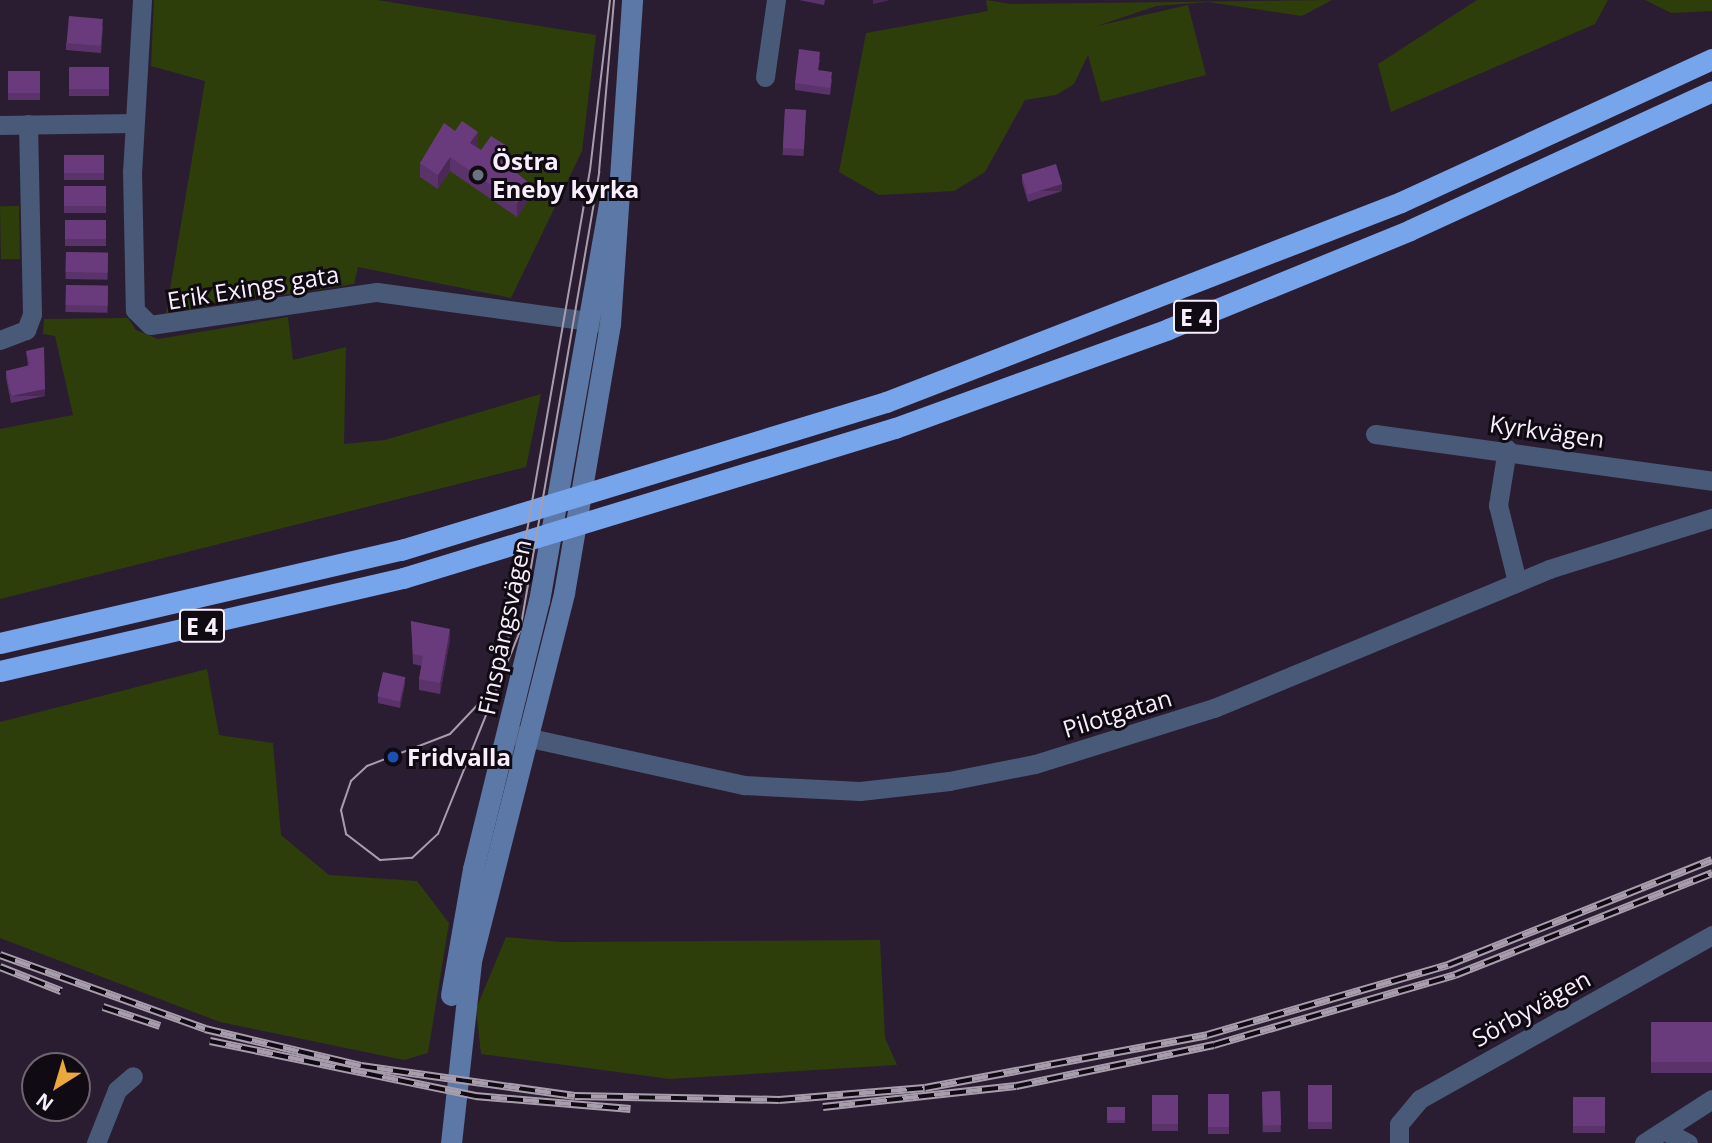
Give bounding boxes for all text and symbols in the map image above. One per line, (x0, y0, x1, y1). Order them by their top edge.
place label: Östra Eneby kyrka (492, 147, 639, 203)
marker: Östra Eneby kyrka (470, 167, 486, 183)
street label: Erik Exings gata (165, 259, 341, 315)
road number: E 4 (1172, 298, 1220, 336)
street label: Kyrkvägen (1488, 409, 1606, 453)
street label: Finspångsvägen (471, 537, 537, 717)
road number: E 4 (178, 606, 227, 646)
street label: Pilotgatan (1059, 683, 1175, 743)
place label: Fridvalla (407, 743, 511, 771)
marker: Fridvalla (385, 749, 401, 765)
street label: Sörbyvägen (1467, 964, 1595, 1052)
north arrow (21, 1052, 91, 1122)
text: N (31, 1087, 59, 1117)

